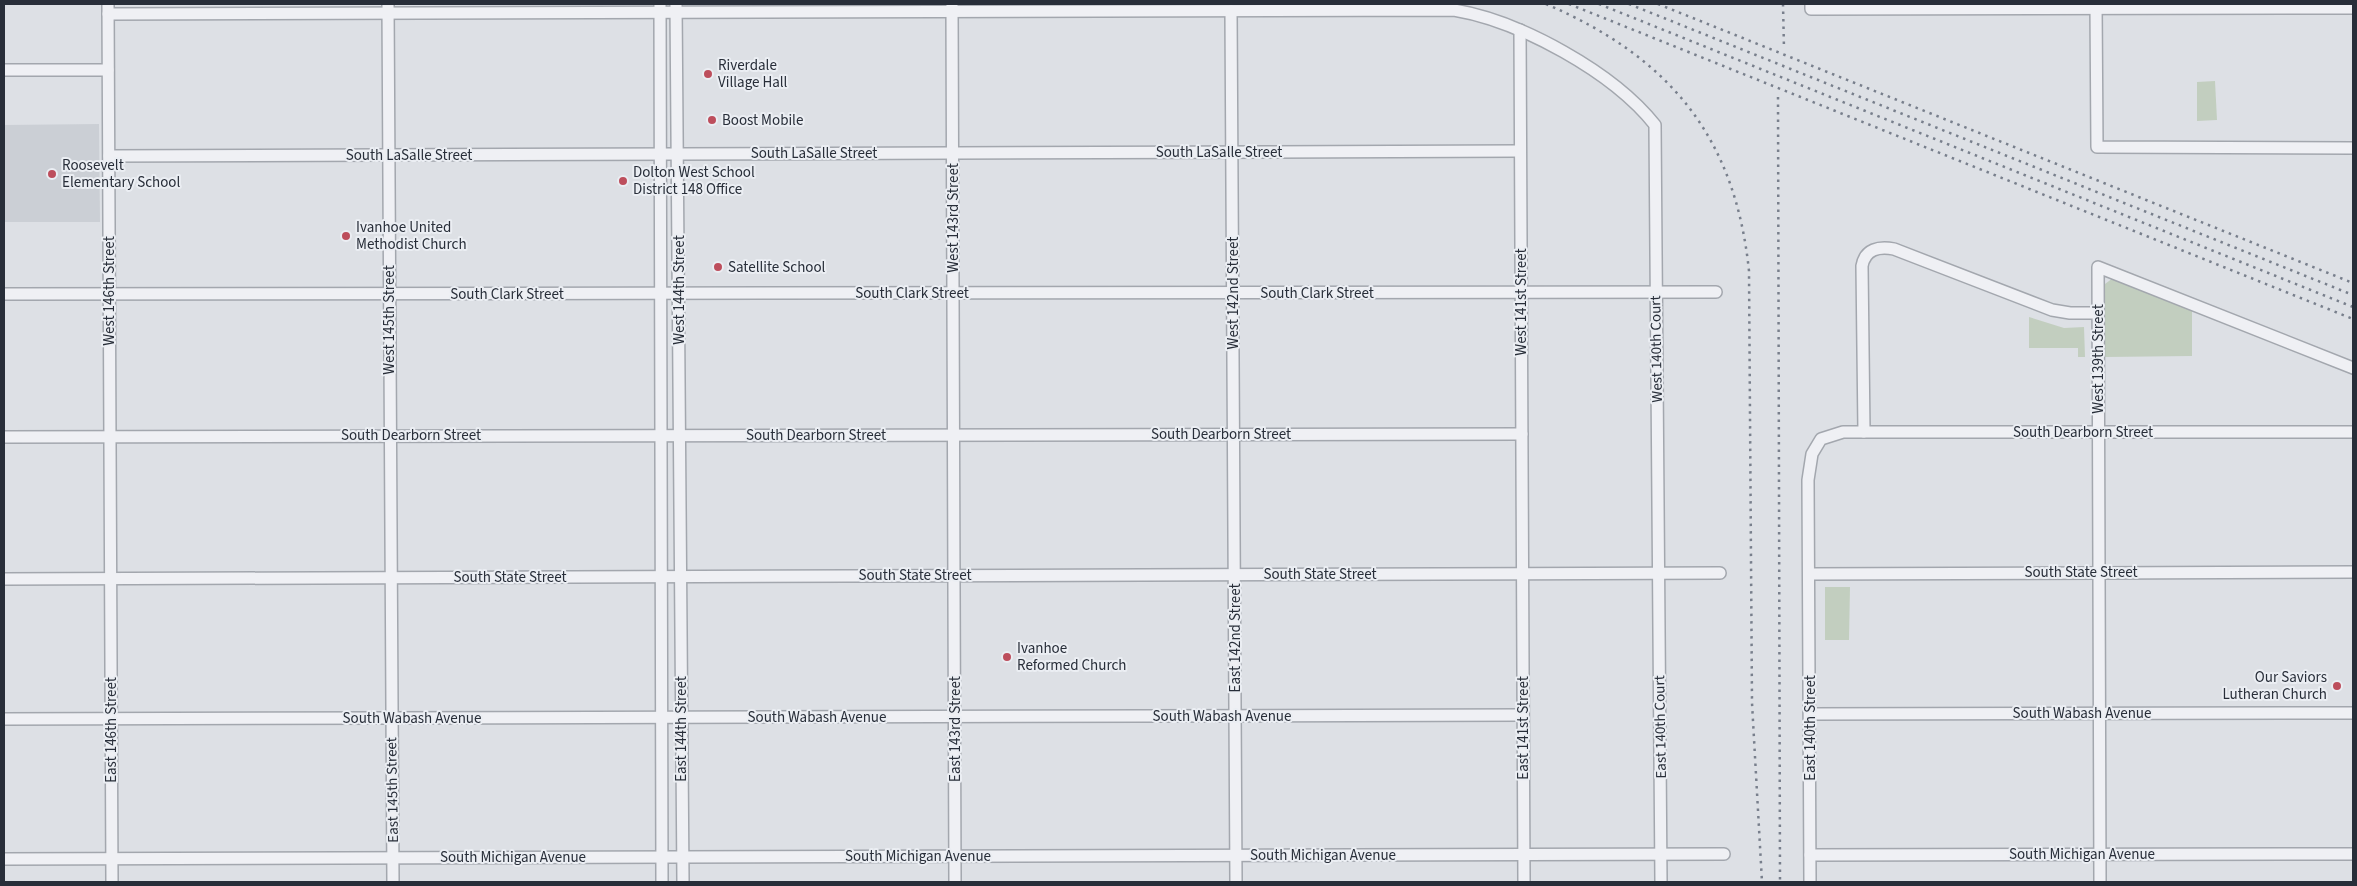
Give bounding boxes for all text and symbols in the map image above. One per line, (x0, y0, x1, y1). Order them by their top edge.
place label: Riverdale Village Hall (718, 55, 788, 93)
marker: Riverdale Village Hall (702, 68, 714, 80)
place label: Boost Mobile (722, 110, 803, 131)
marker: Boost Mobile (706, 114, 718, 126)
street label: South LaSalle Street (1156, 142, 1282, 163)
street label: South LaSalle Street (751, 143, 877, 164)
street label: South LaSalle Street (346, 145, 472, 166)
place label: Roosevelt Elementary School (62, 155, 180, 193)
place label: Dolton West School District 148 Office (633, 162, 755, 200)
street label: West 143rd Street (943, 163, 964, 273)
marker: Roosevelt Elementary School (46, 168, 58, 180)
marker: Dolton West School District 148 Office (617, 175, 629, 187)
place label: Ivanhoe United Methodist Church (356, 217, 467, 255)
marker: Ivanhoe United Methodist Church (340, 230, 352, 242)
street label: West 144th Street (669, 235, 690, 345)
street label: West 146th Street (99, 236, 120, 346)
street label: West 142nd Street (1223, 237, 1244, 349)
street label: West 141st Street (1511, 248, 1532, 356)
place label: Satellite School (728, 257, 826, 278)
marker: Satellite School (712, 261, 724, 273)
street label: West 145th Street (379, 265, 400, 375)
street label: South Clark Street (855, 283, 969, 304)
street label: South Clark Street (1260, 283, 1374, 304)
street label: South Clark Street (450, 284, 564, 305)
street label: West 140th Court (1645, 295, 1668, 403)
street label: West 139th Street (2088, 304, 2109, 414)
street label: South Dearborn Street (2013, 422, 2153, 443)
street label: South Dearborn Street (1151, 424, 1291, 445)
street label: South Dearborn Street (341, 425, 481, 446)
street label: South Dearborn Street (746, 425, 886, 446)
street label: South State Street (2024, 562, 2138, 583)
street label: South State Street (1263, 564, 1377, 585)
street label: South State Street (858, 565, 972, 586)
street label: South State Street (453, 567, 567, 588)
street label: East 142nd Street (1225, 584, 1246, 693)
place label: Ivanhoe Reformed Church (1017, 638, 1127, 676)
marker: Ivanhoe Reformed Church (1001, 651, 1013, 663)
place label: Our Saviors Lutheran Church (2222, 667, 2327, 705)
street label: East 140th Court (1649, 675, 1672, 779)
street label: East 140th Street (1800, 675, 1821, 781)
street label: East 144th Street (671, 676, 692, 782)
street label: East 143rd Street (945, 676, 966, 782)
street label: East 141st Street (1513, 676, 1534, 780)
street label: East 146th Street (101, 677, 122, 783)
marker: Our Saviors Lutheran Church (2331, 680, 2343, 692)
street label: South Wabash Avenue (2013, 703, 2151, 724)
street label: South Wabash Avenue (1153, 706, 1291, 727)
street label: South Wabash Avenue (748, 707, 886, 728)
street label: South Wabash Avenue (343, 708, 481, 729)
street label: East 145th Street (381, 737, 404, 843)
street label: South Michigan Avenue (2009, 844, 2155, 865)
street label: South Michigan Avenue (1250, 845, 1396, 866)
street label: South Michigan Avenue (845, 846, 991, 867)
street label: South Michigan Avenue (440, 847, 586, 868)

